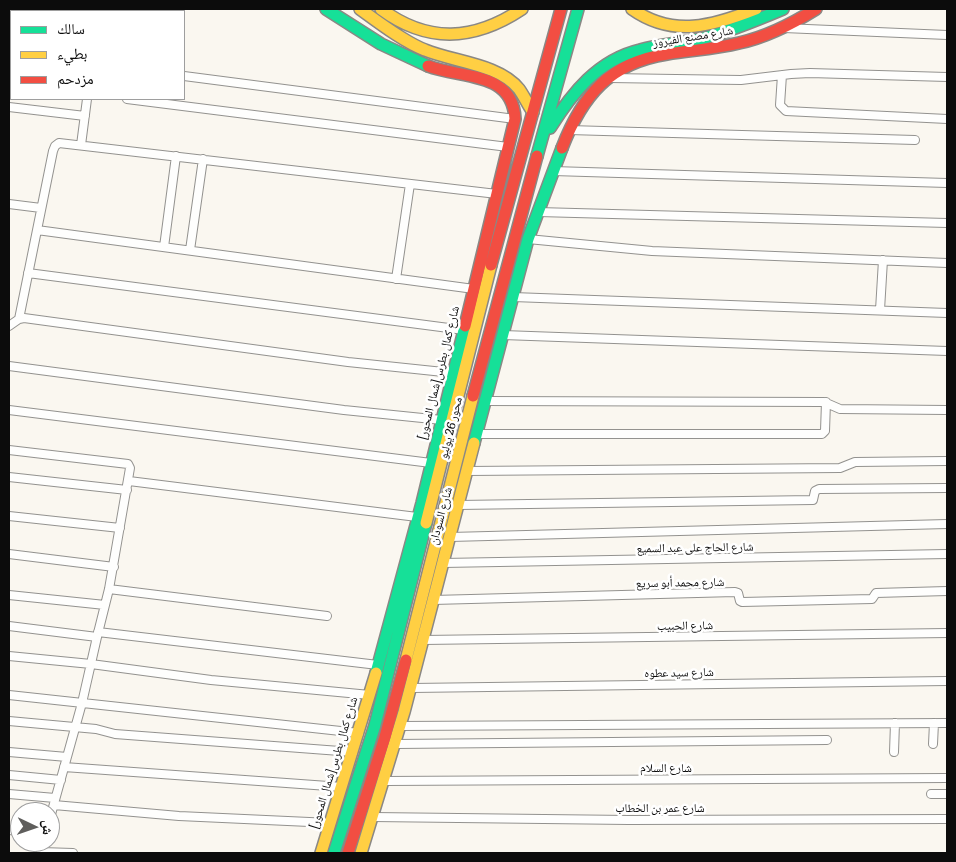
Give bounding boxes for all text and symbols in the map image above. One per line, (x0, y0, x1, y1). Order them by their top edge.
legend (10, 10, 185, 100)
text: سالك (57, 16, 85, 39)
street label: شارع مصنع الفيروز (652, 24, 734, 50)
text: بطيء (57, 41, 87, 64)
text: مزدحم (57, 66, 94, 89)
street label: شارع كمال بطرس[شمال المحور] (415, 305, 463, 441)
street label: محور 26 يوليو (436, 396, 466, 460)
street label: شارع السودان (426, 486, 456, 546)
street label: شارع الحاج على عبد السميع (636, 540, 754, 556)
street label: شارع محمد أبو سريع (636, 575, 724, 591)
street label: شارع الحبيب (657, 618, 713, 634)
street label: شارع سيد عطوه (644, 665, 714, 681)
street label: شارع كمال بطرس[شمال المحور] (307, 695, 361, 831)
street label: شارع السلام (640, 761, 692, 775)
street label: شارع عمر بن الخطاب (615, 801, 705, 815)
north arrow (10, 802, 60, 852)
text: ش (39, 820, 59, 836)

